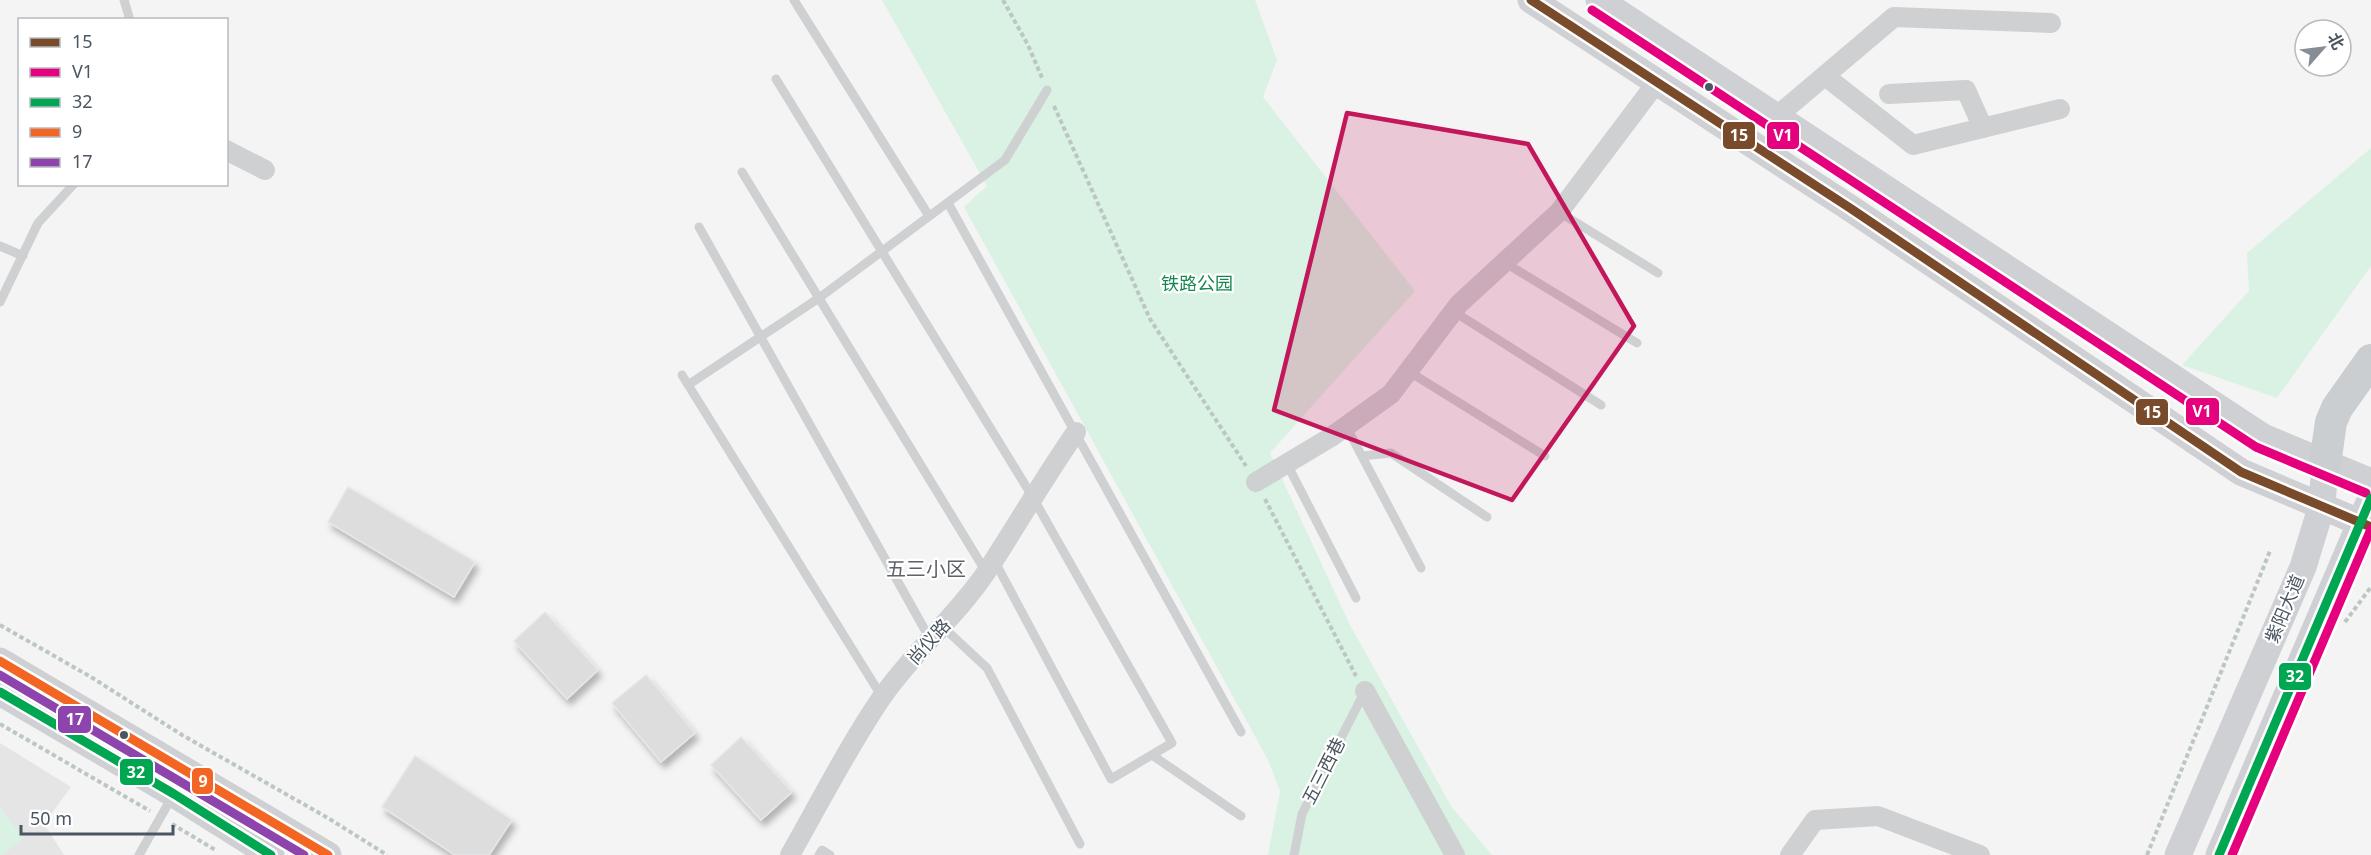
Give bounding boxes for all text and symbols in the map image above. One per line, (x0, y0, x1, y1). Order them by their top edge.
legend (18, 18, 228, 186)
north arrow (2293, 18, 2353, 78)
text: 15 (72, 29, 93, 53)
text: 北 (2323, 29, 2350, 53)
text: V1 (72, 59, 93, 83)
unlabelled marker (1703, 81, 1715, 93)
text: 32 (72, 89, 93, 113)
text: 9 (72, 119, 82, 143)
line badge: 15 (1722, 121, 1756, 150)
line badge: V1 (1766, 121, 1800, 150)
text: 15 (1730, 124, 1748, 146)
text: V1 (1773, 124, 1793, 146)
text: 17 (72, 149, 93, 173)
park label: 铁路公园 (1161, 271, 1233, 295)
line badge: V1 (2185, 397, 2220, 426)
line badge: 15 (2135, 398, 2169, 426)
text: V1 (2192, 400, 2212, 422)
text: 15 (2143, 401, 2161, 423)
district label: 五三小区 (886, 555, 966, 582)
street label: 紫阳大道 (2259, 571, 2309, 646)
street label: 尚仪路 (901, 613, 955, 669)
line badge: 32 (2278, 662, 2312, 691)
text: 32 (2286, 665, 2304, 687)
line badge: 17 (57, 705, 92, 734)
text: 17 (66, 708, 84, 730)
unlabelled marker (118, 729, 130, 741)
street label: 五三西巷 (1296, 733, 1350, 808)
line badge: 32 (119, 758, 154, 786)
text: 32 (127, 761, 145, 783)
line badge: 9 (191, 767, 214, 795)
text: 9 (198, 770, 208, 792)
scale bar (21, 798, 172, 836)
text: 50 m (30, 806, 72, 830)

